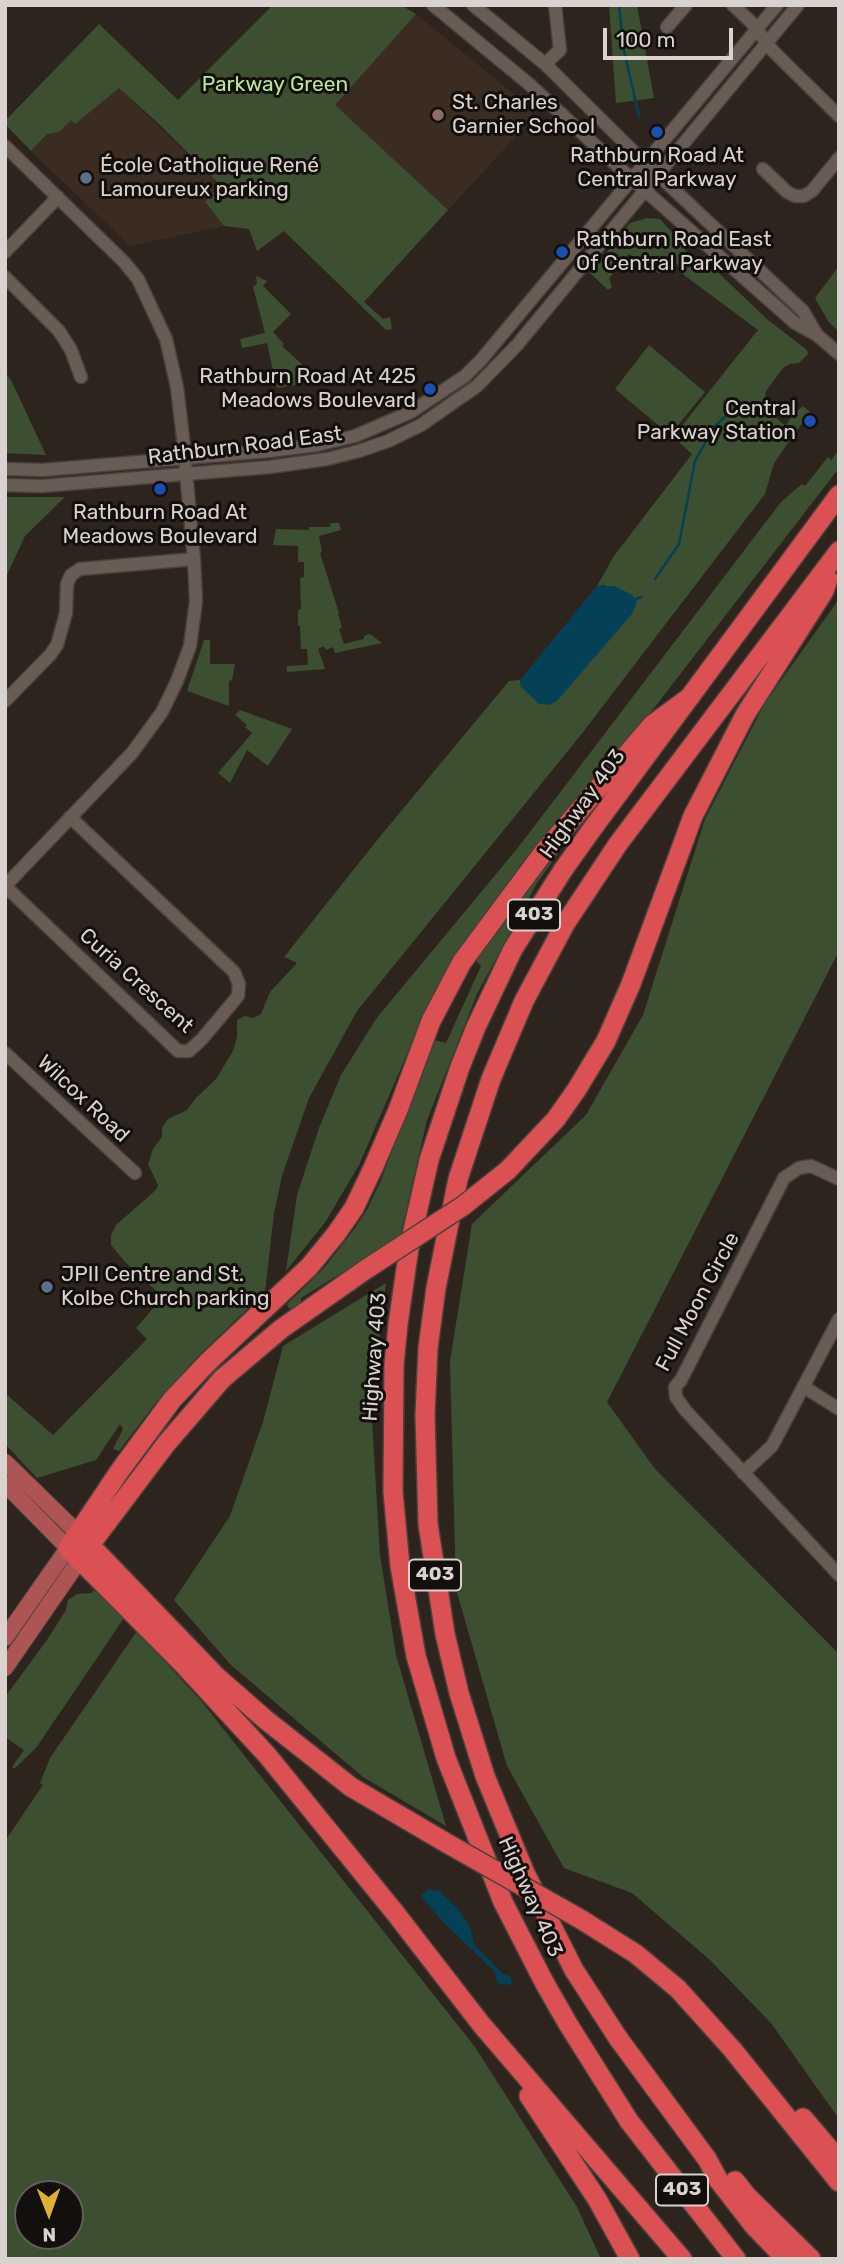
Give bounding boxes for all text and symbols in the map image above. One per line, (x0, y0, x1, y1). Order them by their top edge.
scale bar (606, 14, 736, 58)
text: 100 m (616, 27, 675, 52)
park label: Parkway Green (202, 72, 348, 98)
place label: St. Charles Garnier School (452, 90, 595, 140)
marker: St. Charles Garnier School (430, 107, 446, 123)
marker: Rathburn Road At Central Parkway (649, 124, 665, 140)
place label: Rathburn Road At Central Parkway (570, 143, 744, 193)
place label: École Catholique René Lamoureux parking (100, 153, 319, 203)
marker: École Catholique René Lamoureux parking (78, 170, 94, 186)
place label: Rathburn Road East Of Central Parkway (576, 227, 771, 277)
marker: Rathburn Road East Of Central Parkway (554, 244, 570, 260)
place label: Rathburn Road At 425 Meadows Boulevard (199, 364, 416, 414)
marker: Rathburn Road At 425 Meadows Boulevard (422, 381, 438, 397)
place label: Central Parkway Station (637, 396, 796, 446)
marker: Central Parkway Station (802, 413, 818, 429)
street label: Rathburn Road East (147, 422, 343, 470)
marker: Rathburn Road At Meadows Boulevard (152, 481, 168, 497)
place label: Rathburn Road At Meadows Boulevard (63, 500, 257, 550)
street label: Highway 403 (535, 744, 631, 864)
road number: 403 (508, 900, 560, 931)
street label: Curia Crescent (74, 923, 198, 1039)
street label: Wilcox Road (32, 1050, 134, 1148)
street label: Full Moon Circle (651, 1228, 745, 1376)
place label: JPII Centre and St. Kolbe Church parking (61, 1262, 270, 1312)
marker: JPII Centre and St. Kolbe Church parking (39, 1279, 55, 1295)
street label: Highway 403 (358, 1292, 392, 1422)
road number: 403 (409, 1560, 461, 1590)
street label: Highway 403 (492, 1833, 568, 1961)
road number: 403 (656, 2174, 708, 2206)
north arrow (14, 2180, 84, 2250)
text: N (42, 2223, 56, 2246)

